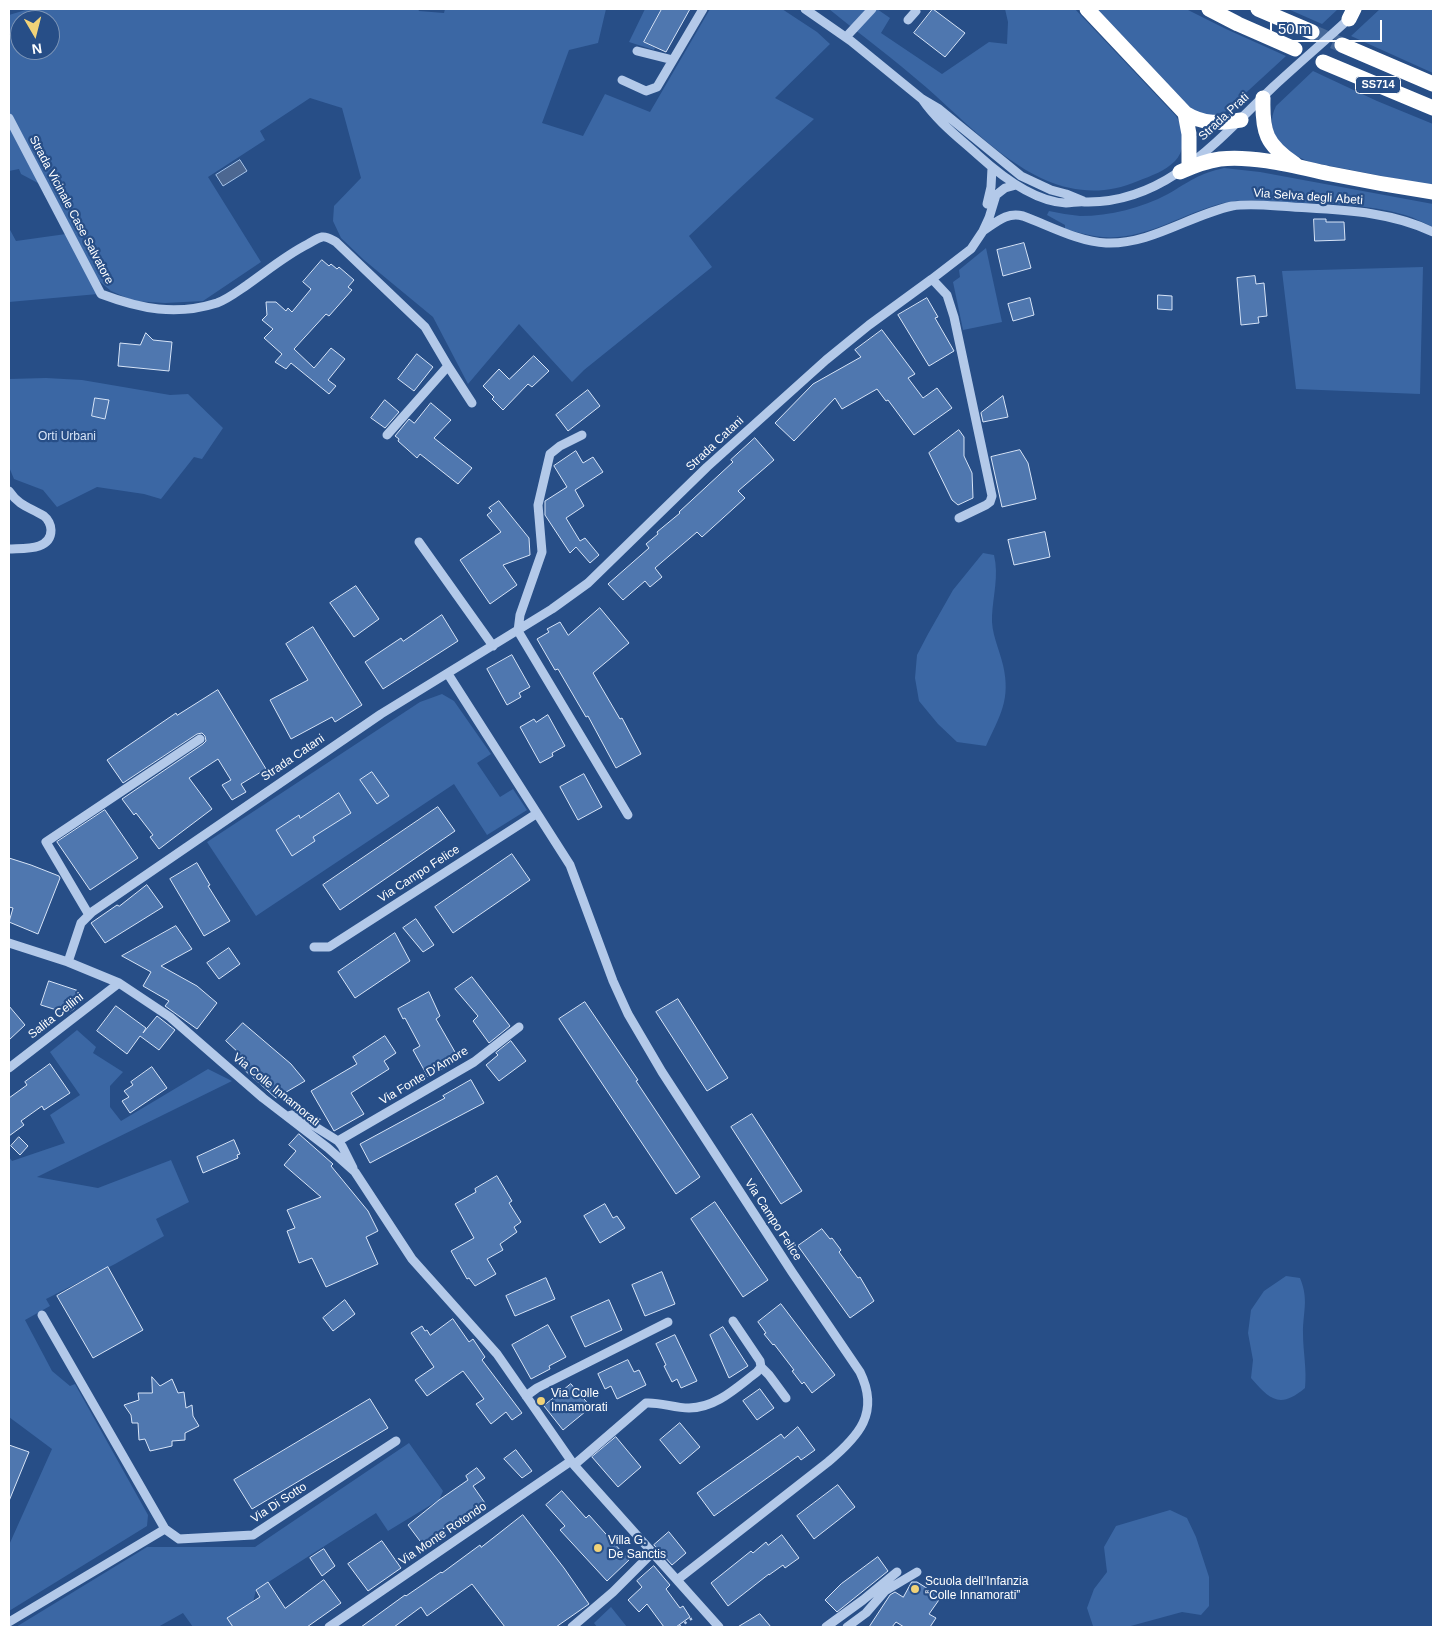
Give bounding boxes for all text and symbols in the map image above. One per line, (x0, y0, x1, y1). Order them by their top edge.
north arrow (10, 10, 60, 60)
scale bar (1272, 10, 1384, 42)
text: 50 m (1278, 20, 1311, 37)
text: N (31, 40, 43, 57)
road number: SS714 (1356, 76, 1400, 94)
street label: Strada Prati (1196, 90, 1252, 144)
street label: Strada Vicinale Case Salvatore (26, 133, 116, 287)
street label: Via Selva degli Abeti (1253, 186, 1363, 208)
street label: Strada Catani (683, 414, 747, 474)
park label: Orti Urbani (38, 430, 96, 444)
street label: Strada Catani (259, 732, 327, 784)
street label: Via Campo Felice (375, 842, 463, 906)
street label: Salita Cellini (26, 990, 86, 1042)
street label: Via Fonte D'Amore (377, 1044, 471, 1108)
street label: Via Colle Innamorati (230, 1050, 322, 1130)
street label: Via Campo Felice (741, 1176, 805, 1264)
place label: Via Colle Innamorati (551, 1387, 608, 1415)
marker: Via Colle Innamorati (535, 1395, 547, 1407)
street label: Via Di Sotto (249, 1480, 309, 1526)
street label: Via Monte Rotondo (396, 1499, 490, 1569)
place label: Villa G. De Sanctis (608, 1534, 666, 1562)
marker: Villa G. De Sanctis (592, 1542, 604, 1554)
place label: Scuola dell’Infanzia “Colle Innamorati” (925, 1575, 1028, 1603)
marker: Scuola dell’Infanzia “Colle Innamorati” (909, 1583, 921, 1595)

